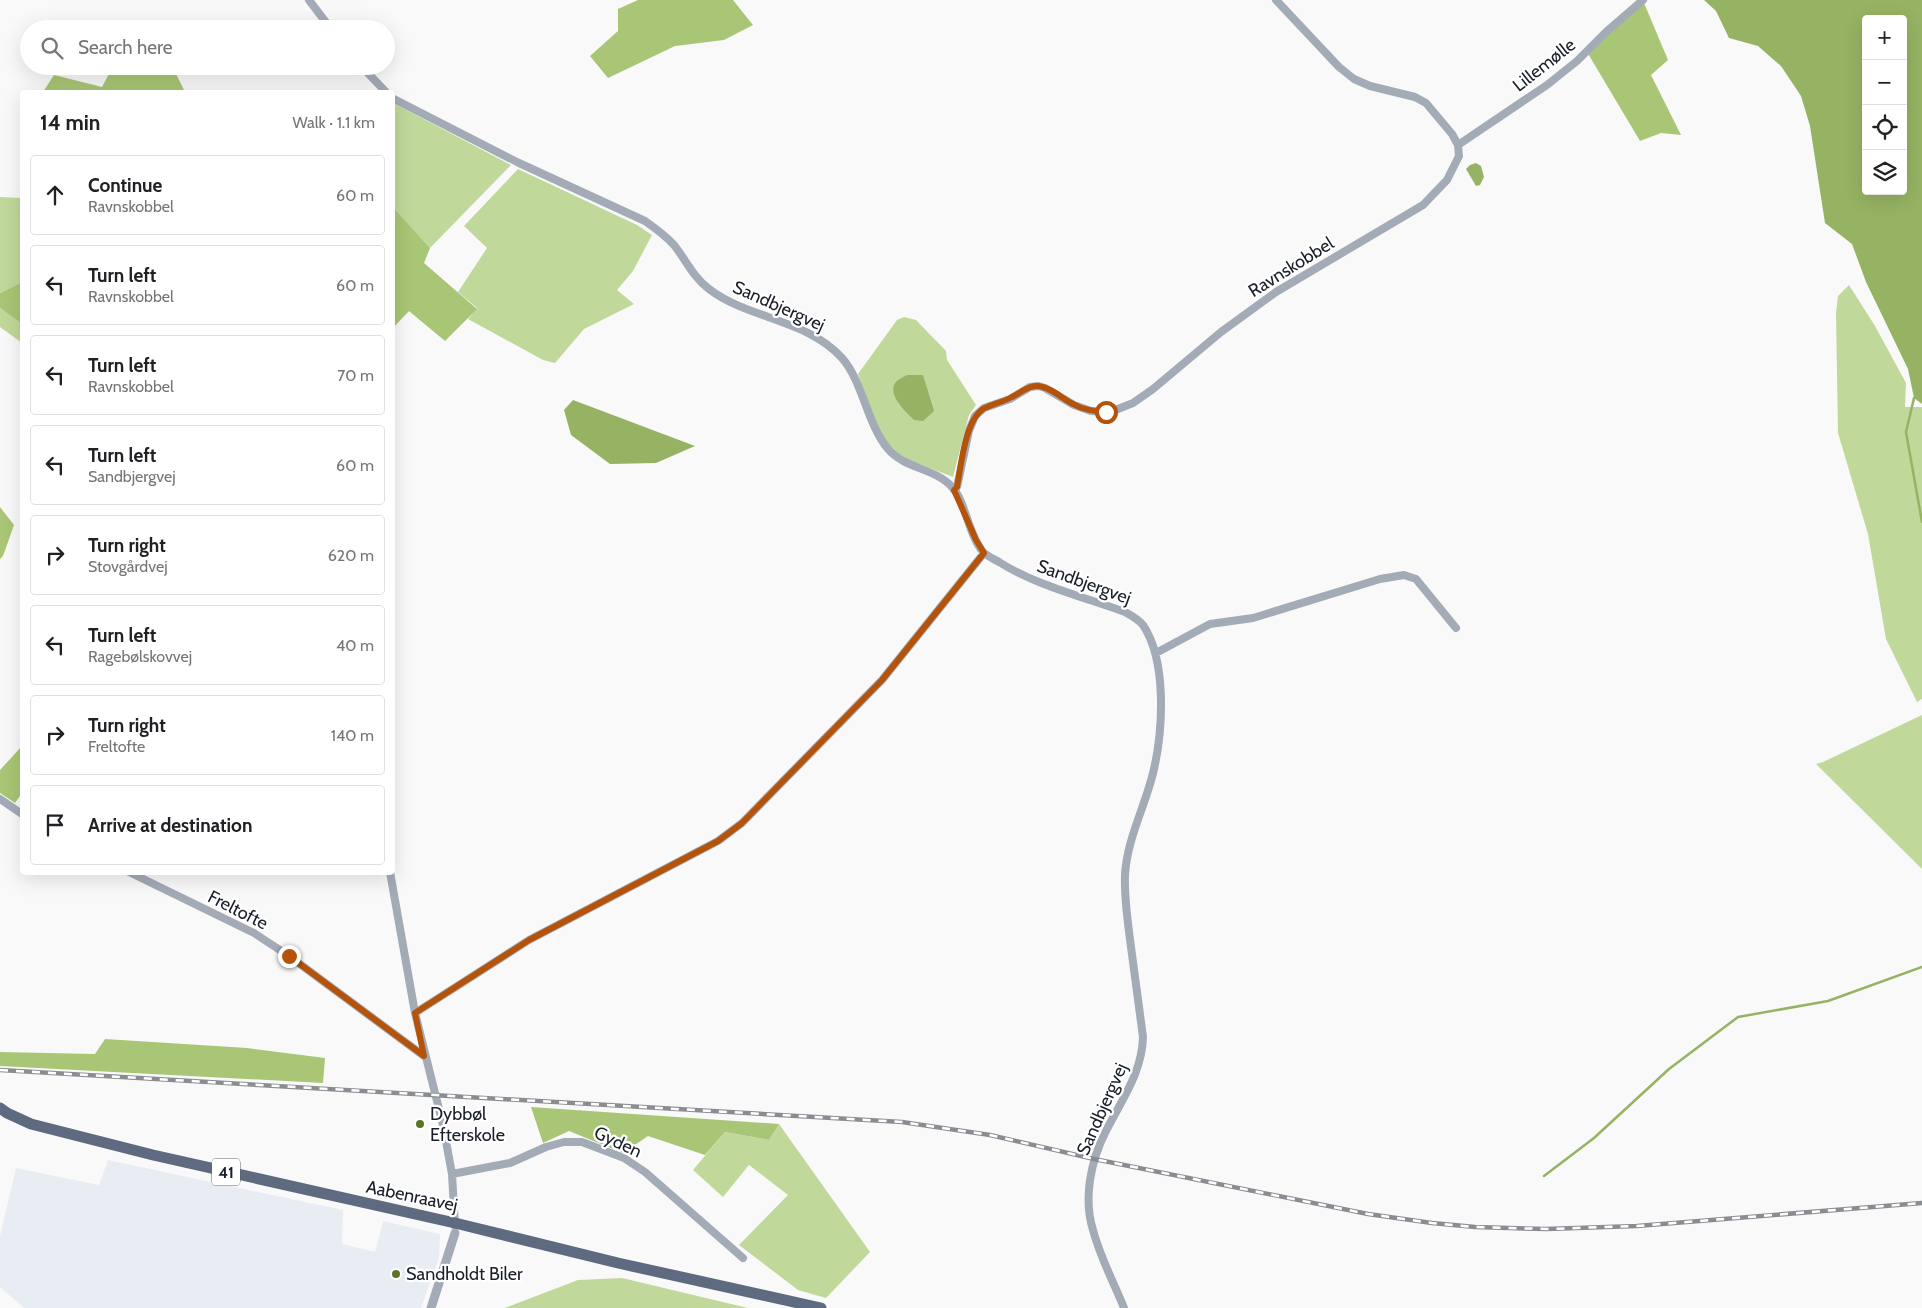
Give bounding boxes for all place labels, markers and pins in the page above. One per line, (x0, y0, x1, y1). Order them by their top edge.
place label: Dybbøl Efterskole (430, 1103, 505, 1146)
marker: Dybbøl Efterskole (414, 1118, 426, 1130)
place label: Sandholdt Biler (406, 1263, 523, 1285)
marker: Sandholdt Biler (390, 1268, 402, 1280)

